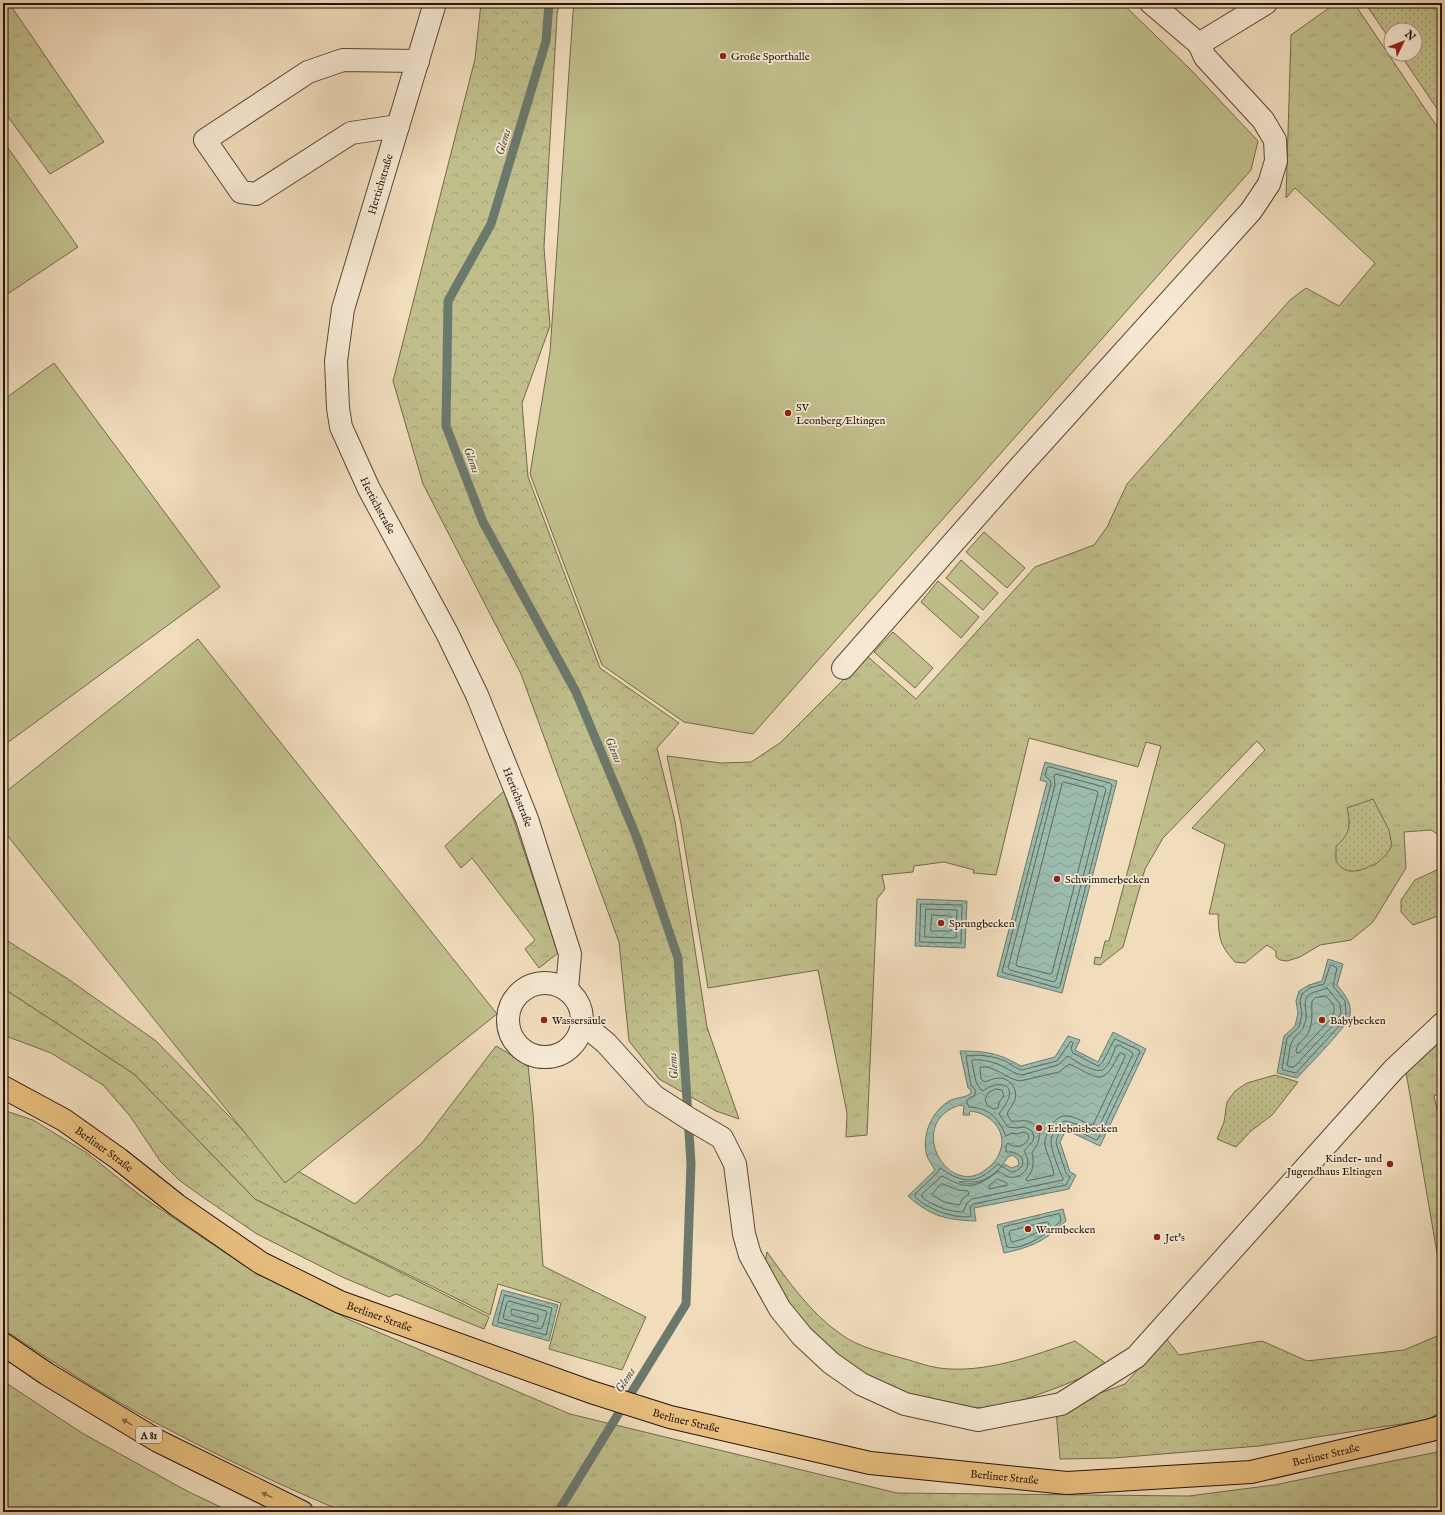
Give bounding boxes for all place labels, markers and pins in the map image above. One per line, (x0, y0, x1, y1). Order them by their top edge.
place label: Große Sporthalle (731, 50, 810, 64)
marker: Große Sporthalle (718, 51, 728, 61)
place label: SV Leonberg/Eltingen (796, 401, 886, 428)
marker: SV Leonberg/Eltingen (783, 408, 793, 418)
place label: Schwimmerbecken (1065, 873, 1150, 887)
marker: Schwimmerbecken (1052, 874, 1062, 884)
place label: Sprungbecken (949, 917, 1015, 931)
marker: Sprungbecken (936, 918, 946, 928)
place label: Wassersäule (552, 1014, 606, 1028)
place label: Babybecken (1330, 1014, 1386, 1028)
marker: Wassersäule (539, 1015, 549, 1025)
marker: Babybecken (1317, 1015, 1327, 1025)
place label: Erlebnisbecken (1047, 1122, 1118, 1136)
marker: Erlebnisbecken (1034, 1123, 1044, 1133)
place label: Kinder- und Jugendhaus Eltingen (1285, 1152, 1382, 1179)
marker: Kinder- und Jugendhaus Eltingen (1385, 1159, 1395, 1169)
place label: Warmbecken (1036, 1223, 1096, 1237)
marker: Warmbecken (1023, 1224, 1033, 1234)
place label: Jet's (1163, 1231, 1185, 1245)
marker: Jet's (1152, 1232, 1162, 1242)

